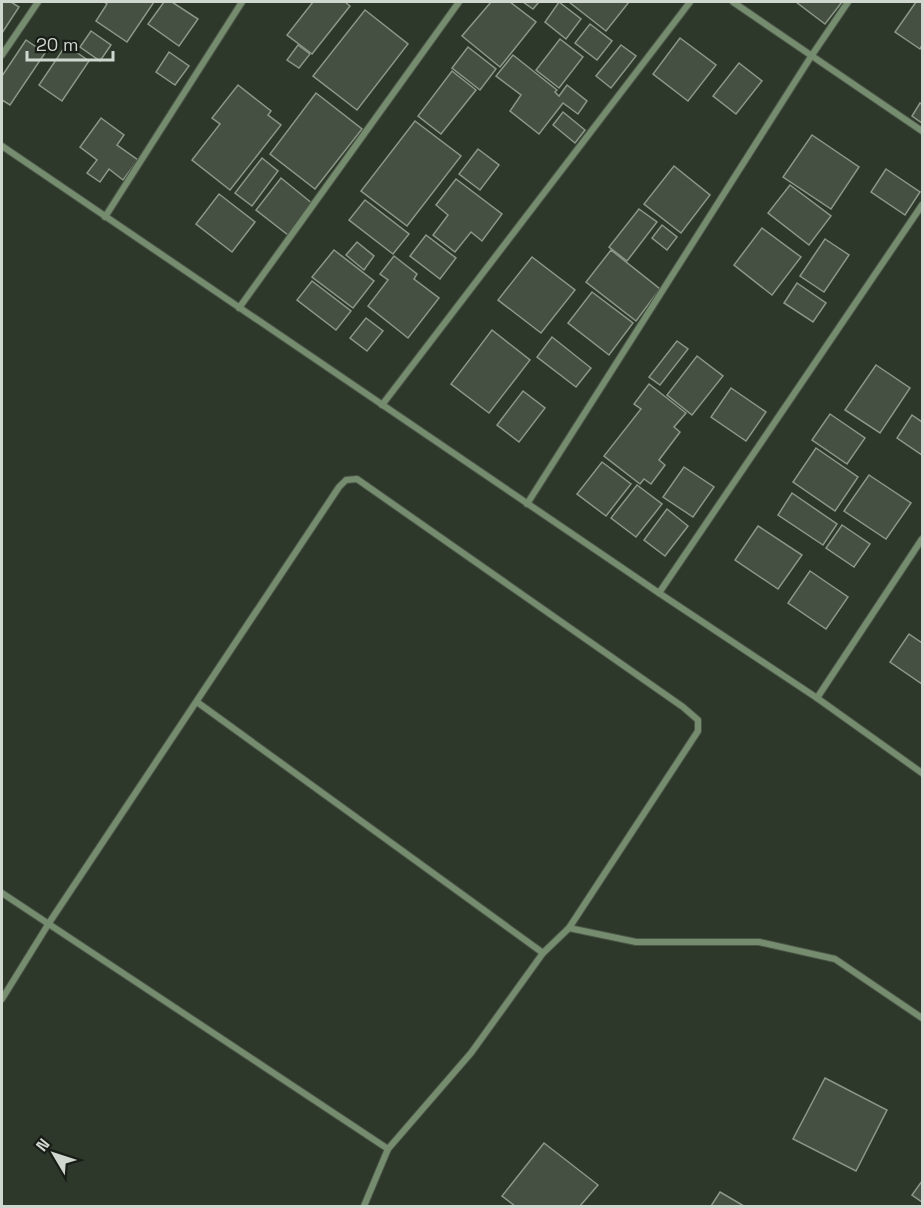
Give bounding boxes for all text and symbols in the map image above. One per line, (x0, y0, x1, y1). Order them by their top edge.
scale bar (27, 24, 112, 62)
text: 20 m (36, 33, 79, 56)
north arrow (24, 1124, 84, 1184)
text: N (31, 1134, 54, 1156)

